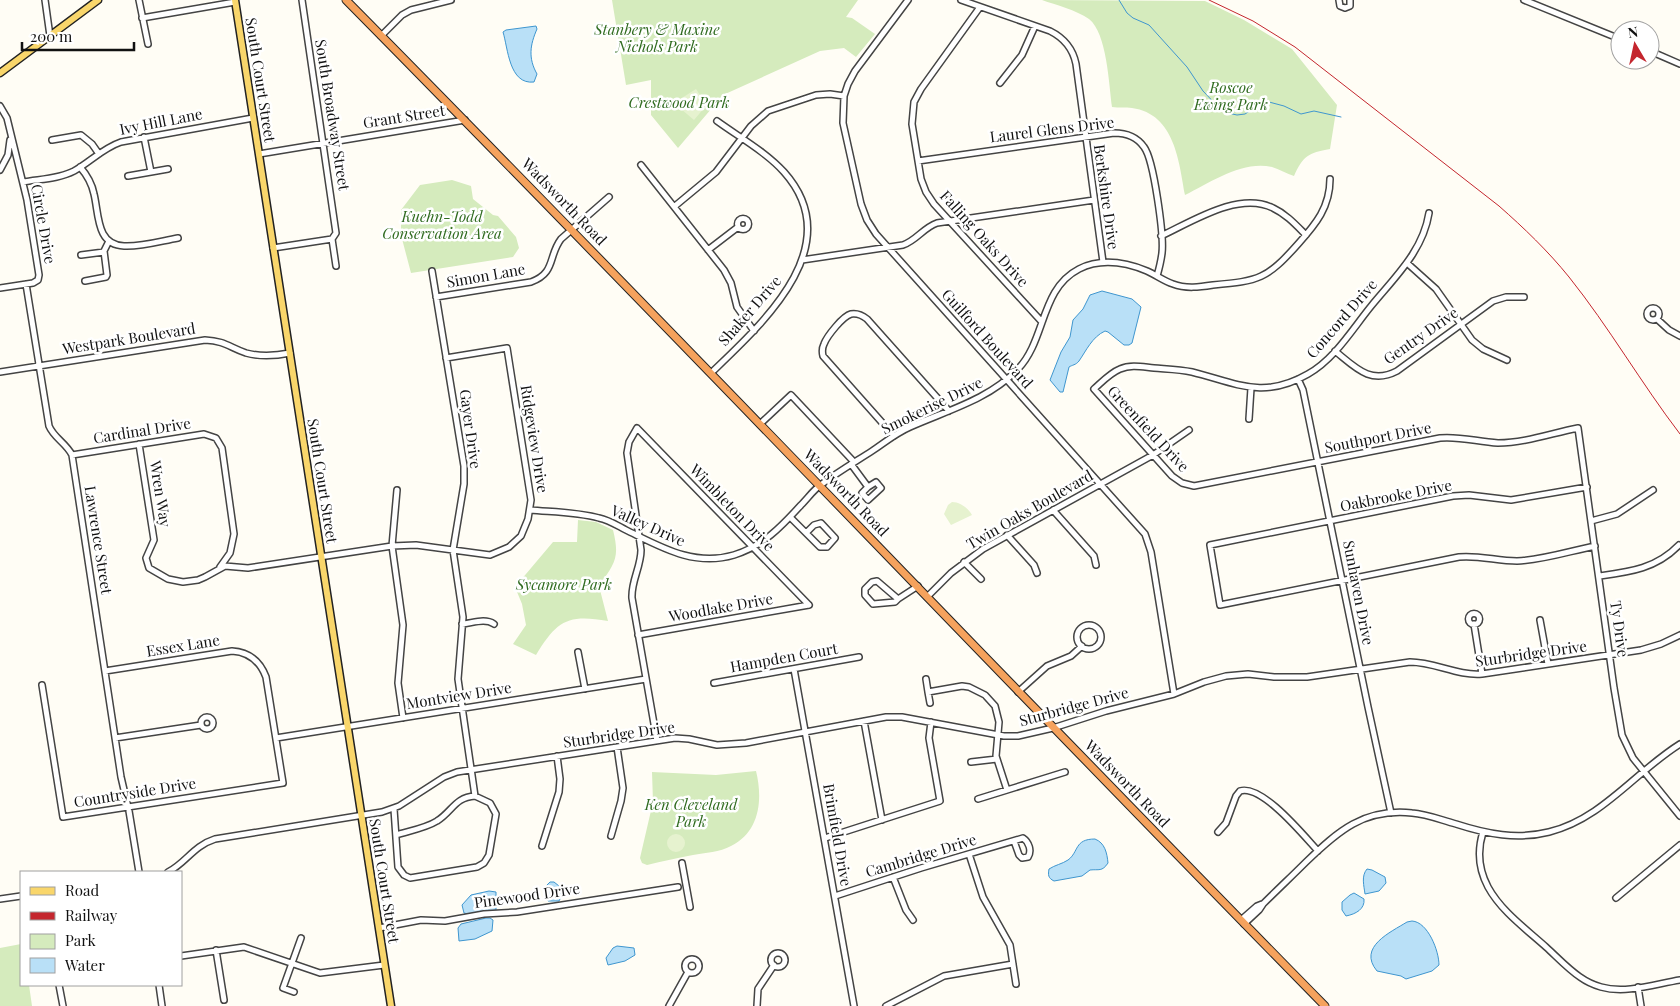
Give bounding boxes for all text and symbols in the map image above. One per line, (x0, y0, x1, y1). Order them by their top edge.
street label: South Court Street (241, 16, 281, 144)
park label: Stanbery & Maxine Nichols Park (593, 19, 720, 56)
scale bar (22, 20, 135, 52)
north arrow (1610, 20, 1660, 70)
text: N (1626, 21, 1639, 42)
text: 200 m (30, 26, 73, 46)
street label: South Broadway Street (311, 38, 355, 193)
park label: Roscoe Ewing Park (1193, 77, 1268, 114)
park label: Crestwood Park (629, 92, 730, 112)
street label: Grant Street (361, 100, 447, 132)
street label: Ivy Hill Lane (118, 103, 204, 139)
street label: Laurel Glens Drive (988, 111, 1115, 147)
street label: Berkshire Drive (1090, 143, 1124, 251)
street label: Wadsworth Road (517, 153, 612, 249)
street label: Circle Drive (27, 182, 61, 265)
street label: Falling Oaks Drive (936, 186, 1033, 291)
park label: Kuehn-Todd Conservation Area (382, 206, 502, 243)
street label: Simon Lane (445, 258, 527, 292)
street label: Shaker Drive (713, 271, 785, 350)
street label: Concord Drive (1301, 275, 1381, 362)
street label: Guilford Boulevard (938, 284, 1038, 393)
street label: Gentry Drive (1379, 302, 1462, 368)
street label: Westpark Boulevard (60, 318, 197, 359)
street label: Smokerise Drive (877, 372, 986, 438)
street label: Greenfield Drive (1103, 381, 1194, 476)
street label: Ridgeview Drive (517, 383, 553, 494)
street label: Gayer Drive (456, 388, 486, 470)
street label: Cardinal Drive (92, 412, 192, 448)
street label: South Court Street (303, 417, 343, 545)
street label: Southport Drive (1323, 417, 1433, 457)
street label: Wadsworth Road (799, 444, 894, 540)
street label: Wren Way (146, 458, 176, 529)
street label: Wimbleton Drive (685, 459, 779, 555)
street label: Twin Oaks Boulevard (963, 465, 1097, 554)
street label: Oakbrooke Drive (1338, 474, 1453, 516)
street label: Lawrence Street (81, 484, 118, 596)
street label: Valley Drive (607, 499, 689, 550)
street label: Sunhaven Drive (1339, 539, 1379, 647)
park label: Sycamore Park (515, 574, 612, 594)
street label: Woodlake Drive (666, 588, 774, 626)
street label: Ty Drive (1606, 599, 1634, 658)
street label: Essex Lane (145, 629, 221, 661)
street label: Sturbridge Drive (1474, 635, 1588, 671)
street label: Hampden Court (728, 638, 840, 676)
street label: Montview Drive (405, 677, 513, 713)
street label: Sturbridge Drive (1017, 682, 1131, 730)
street label: Sturbridge Drive (562, 716, 676, 752)
street label: Wadsworth Road (1080, 735, 1175, 831)
street label: Countryside Drive (72, 772, 197, 812)
street label: Brimfield Drive (819, 782, 857, 888)
park label: Ken Cleveland Park (644, 794, 738, 831)
street label: South Court Street (365, 817, 405, 945)
street label: Cambridge Drive (863, 829, 979, 881)
legend (20, 871, 182, 986)
street label: Pinewood Drive (473, 878, 581, 912)
text: Road (65, 880, 99, 900)
text: Railway (65, 905, 118, 925)
text: Park (65, 930, 97, 950)
text: Water (64, 955, 105, 975)

